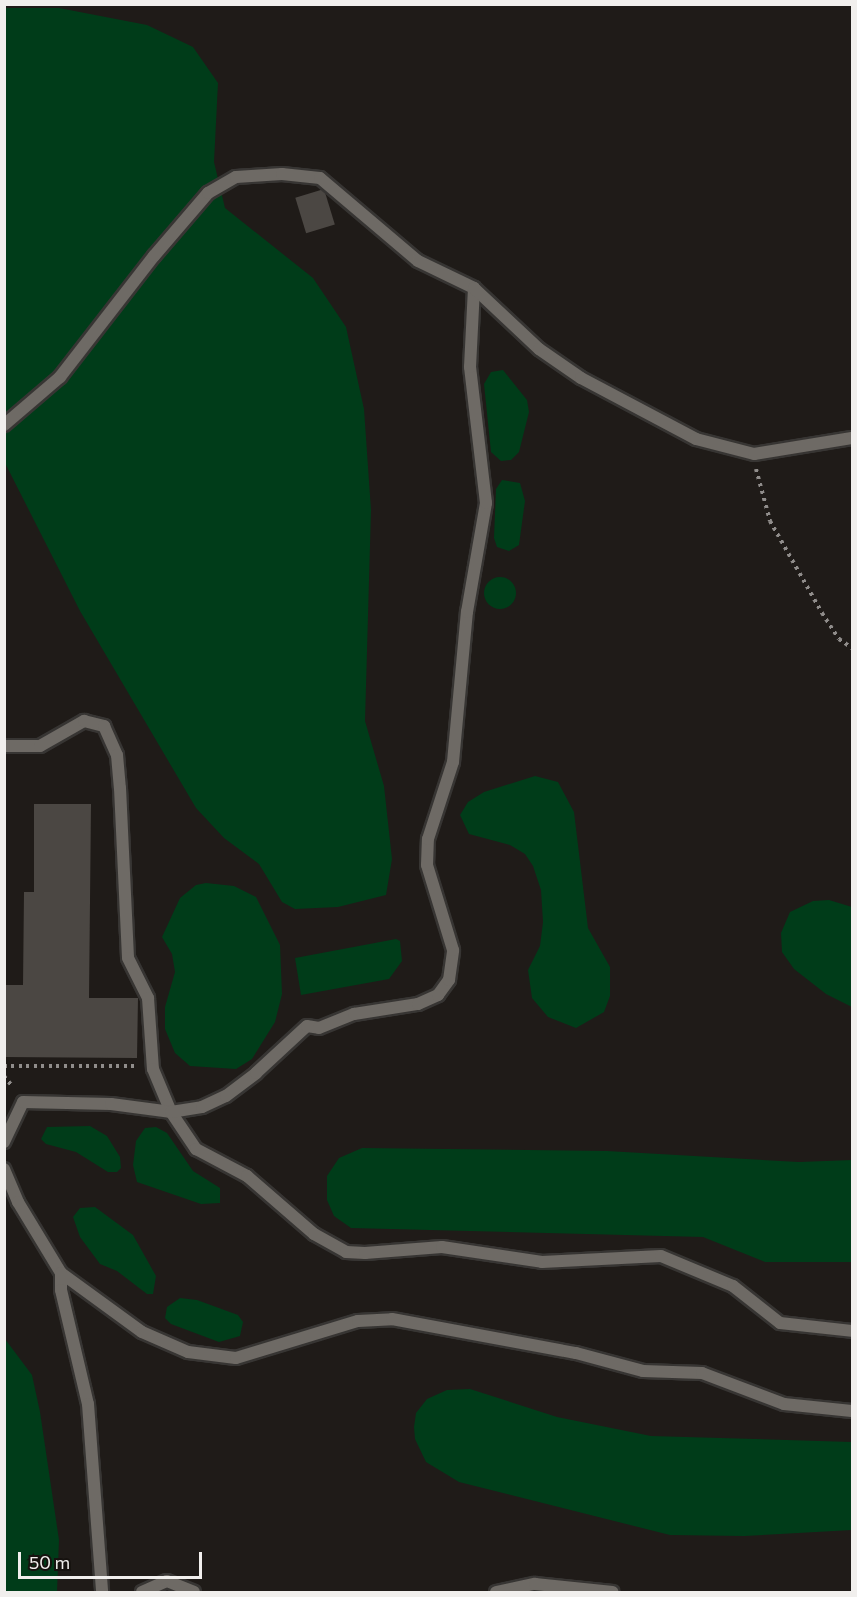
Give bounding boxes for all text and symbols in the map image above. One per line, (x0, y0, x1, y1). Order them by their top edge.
scale bar (21, 1540, 206, 1578)
text: 50 m (29, 1551, 70, 1573)

